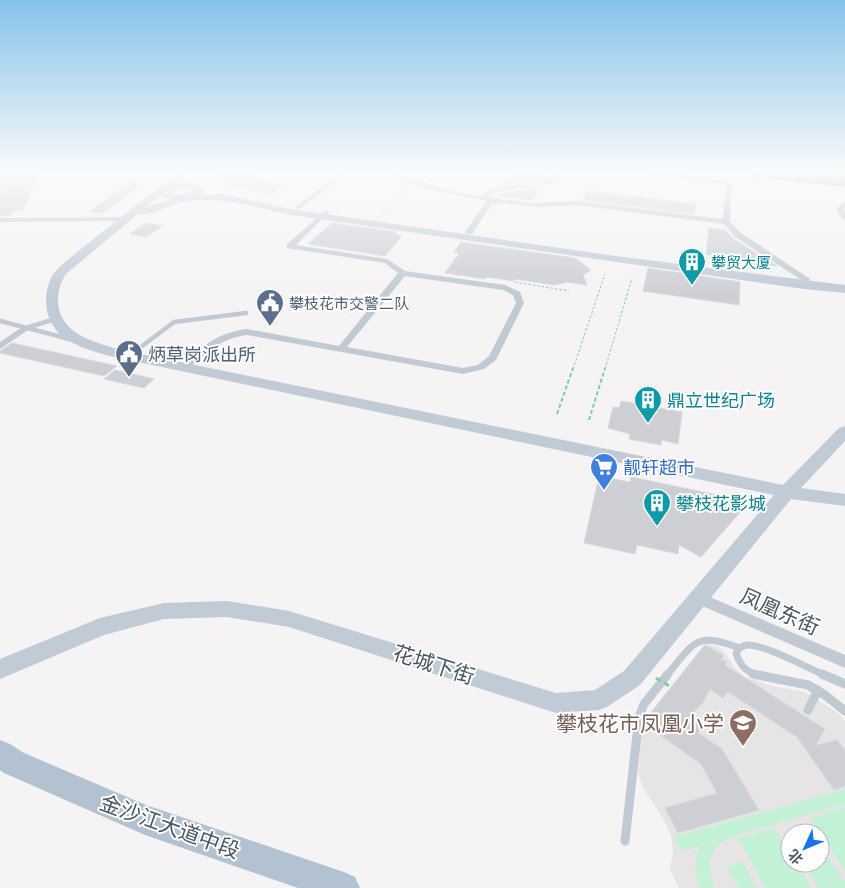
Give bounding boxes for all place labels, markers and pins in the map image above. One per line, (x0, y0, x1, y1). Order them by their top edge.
building icon: 攀贸大厦 (677, 247, 707, 286)
place label: 攀贸大厦 (711, 253, 771, 272)
public building icon: 攀枝花市交警二队 (255, 288, 285, 327)
place label: 攀枝花市交警二队 (289, 294, 409, 313)
public building icon: 炳草岗派出所 (114, 339, 144, 378)
place label: 炳草岗派出所 (148, 343, 256, 366)
building icon: 鼎立世纪广场 (633, 385, 663, 424)
place label: 鼎立世纪广场 (667, 389, 775, 412)
supermarket icon: 靓轩超市 (589, 452, 619, 491)
place label: 靓轩超市 (623, 456, 695, 479)
building icon: 攀枝花影城 (642, 488, 672, 527)
place label: 攀枝花影城 (676, 492, 766, 515)
school or university icon: 攀枝花市凤凰小学 (728, 708, 758, 747)
place label: 攀枝花市凤凰小学 (556, 710, 724, 736)

